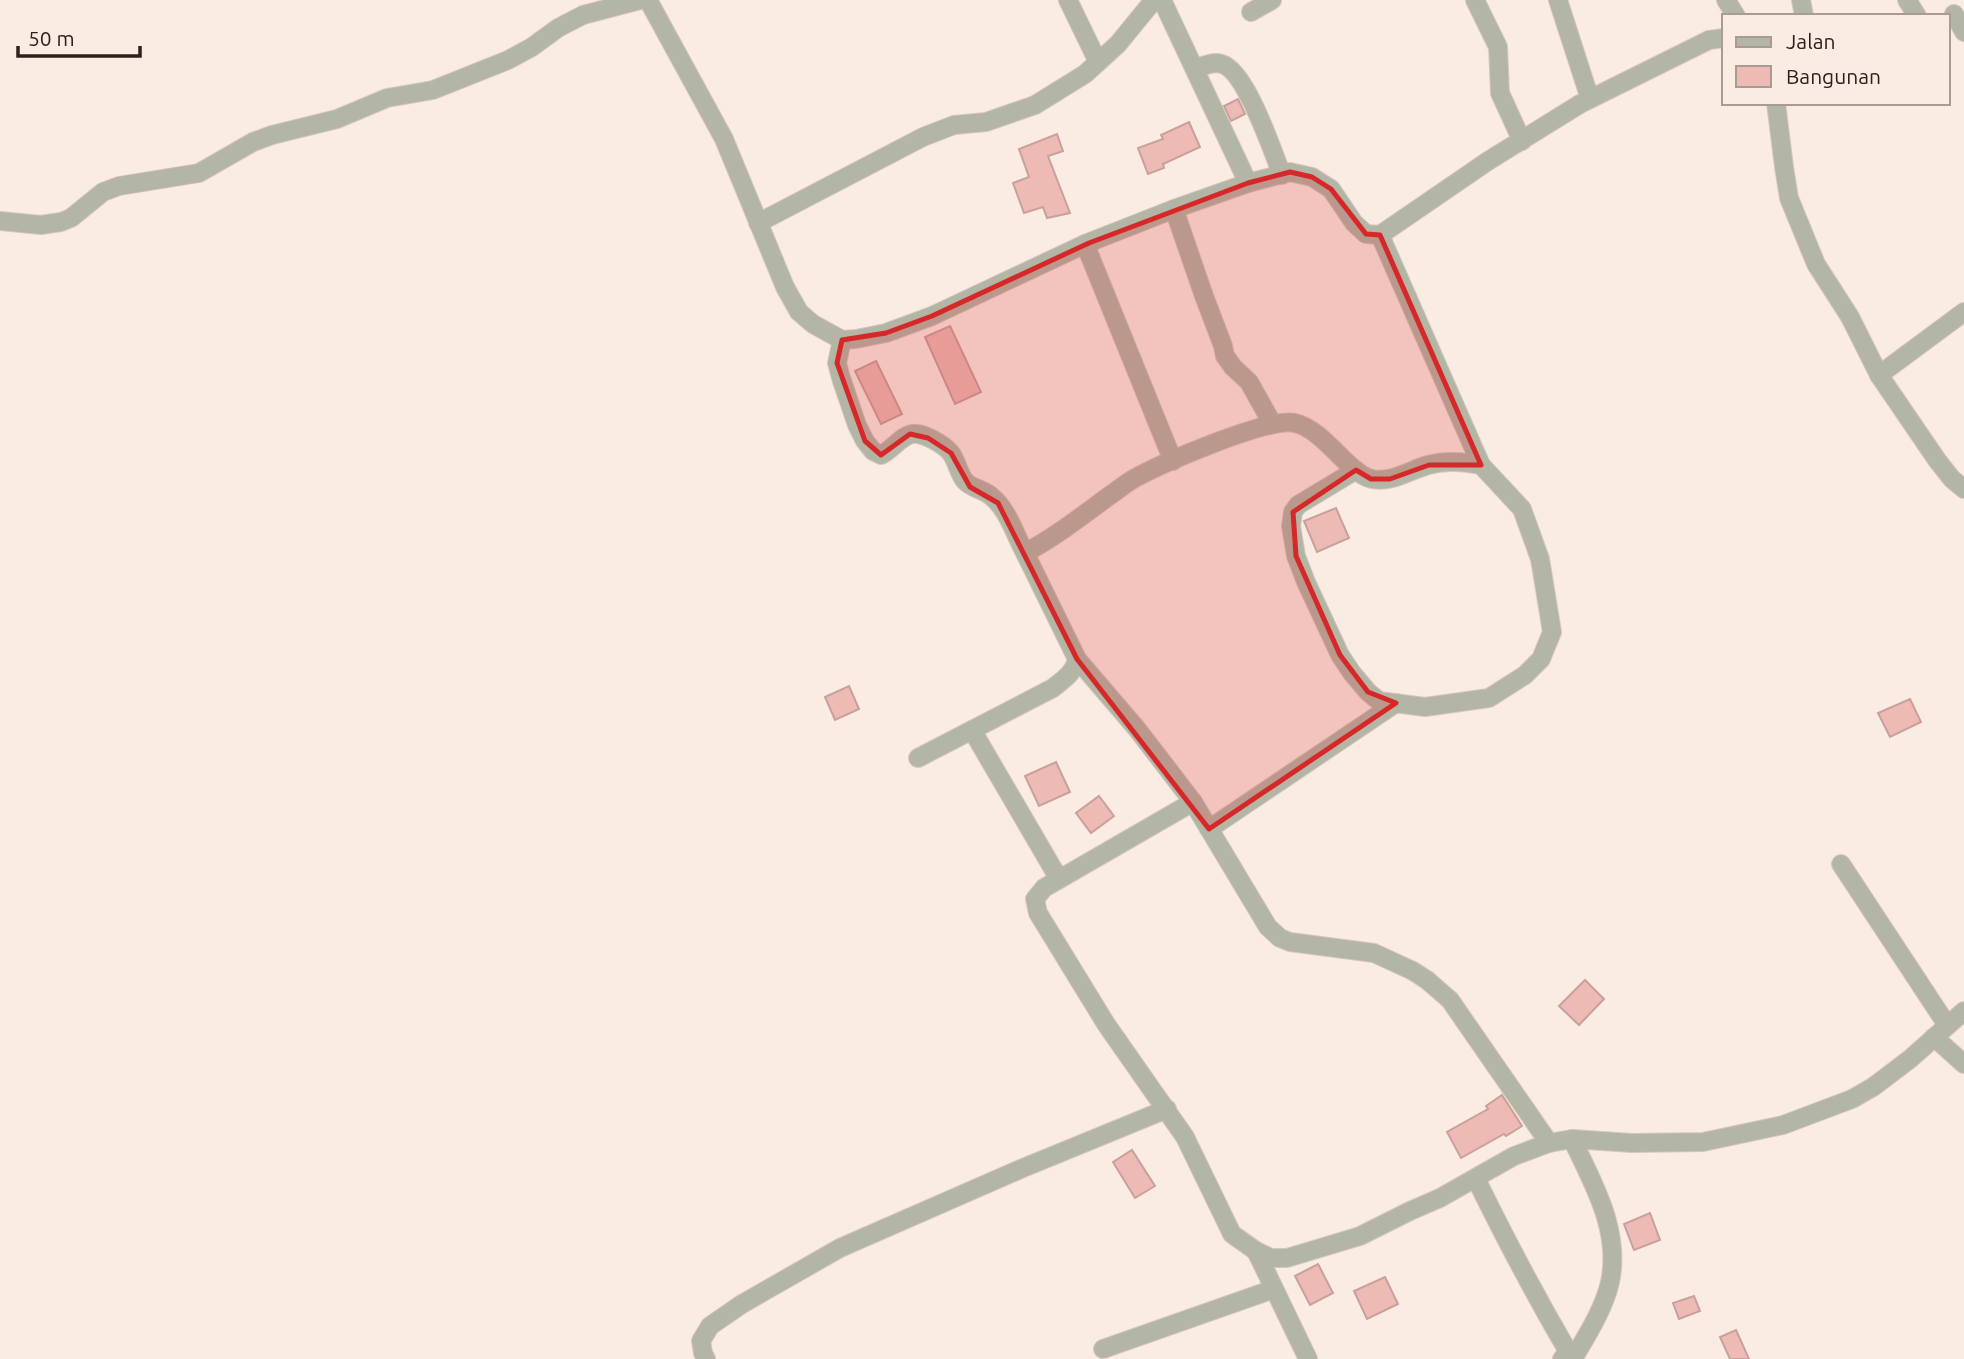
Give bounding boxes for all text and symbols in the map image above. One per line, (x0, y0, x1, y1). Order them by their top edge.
scale bar (18, 14, 140, 58)
legend (1722, 14, 1950, 105)
text: 50 m (28, 26, 75, 50)
text: Jalan (1786, 29, 1835, 53)
text: Bangunan (1786, 64, 1881, 88)

